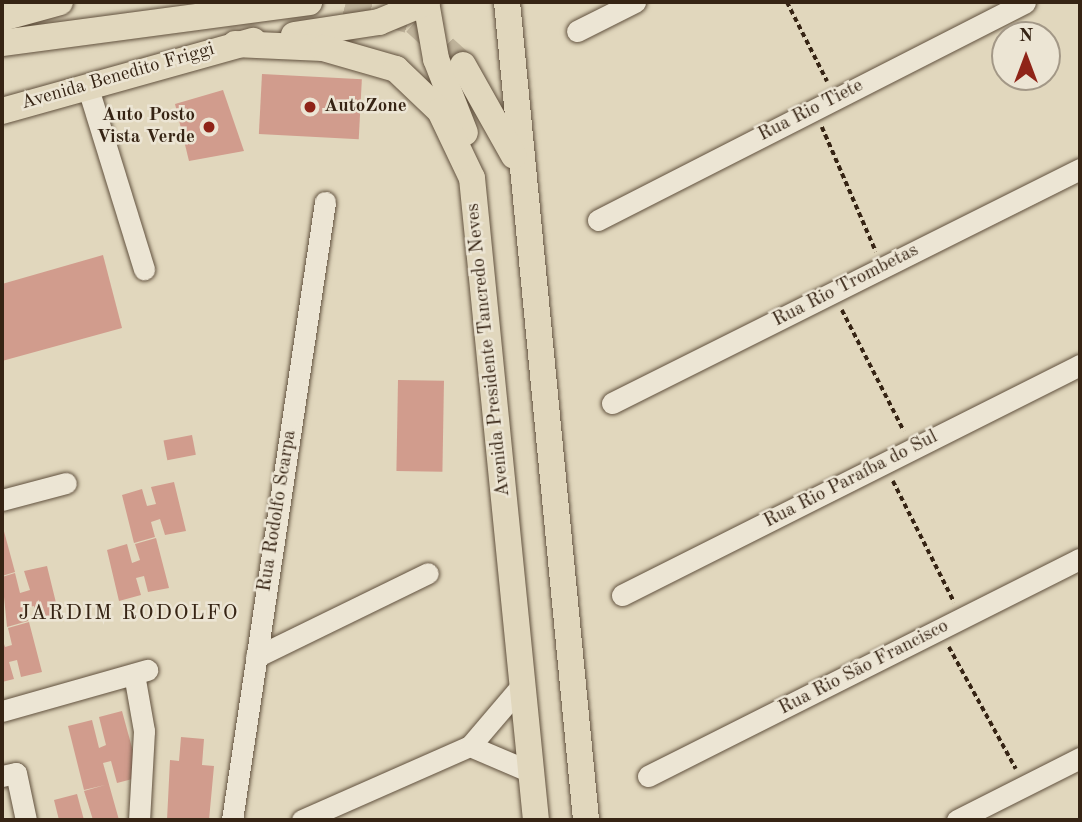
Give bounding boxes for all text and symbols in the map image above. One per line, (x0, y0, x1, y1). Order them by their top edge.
north arrow (991, 21, 1061, 91)
text: N (1019, 27, 1033, 46)
street label: Avenida Benedito Friggi (19, 38, 217, 116)
street label: Rua Rio Tiete (755, 75, 867, 147)
place label: AutoZone (324, 96, 407, 118)
marker: AutoZone (302, 99, 318, 115)
place label: Auto Posto Vista Verde (97, 105, 195, 149)
marker: Auto Posto Vista Verde (201, 119, 217, 135)
street label: Avenida Presidente Tancredo Neves (462, 202, 516, 498)
street label: Rua Rio Trombetas (769, 239, 923, 333)
street label: Rua Rio Paraíba do Sul (760, 426, 942, 534)
street label: Rua Rodolfo Scarpa (254, 429, 302, 593)
district label: JARDIM RODOLFO (20, 601, 238, 627)
street label: Rua Rio São Francisco (775, 615, 953, 721)

